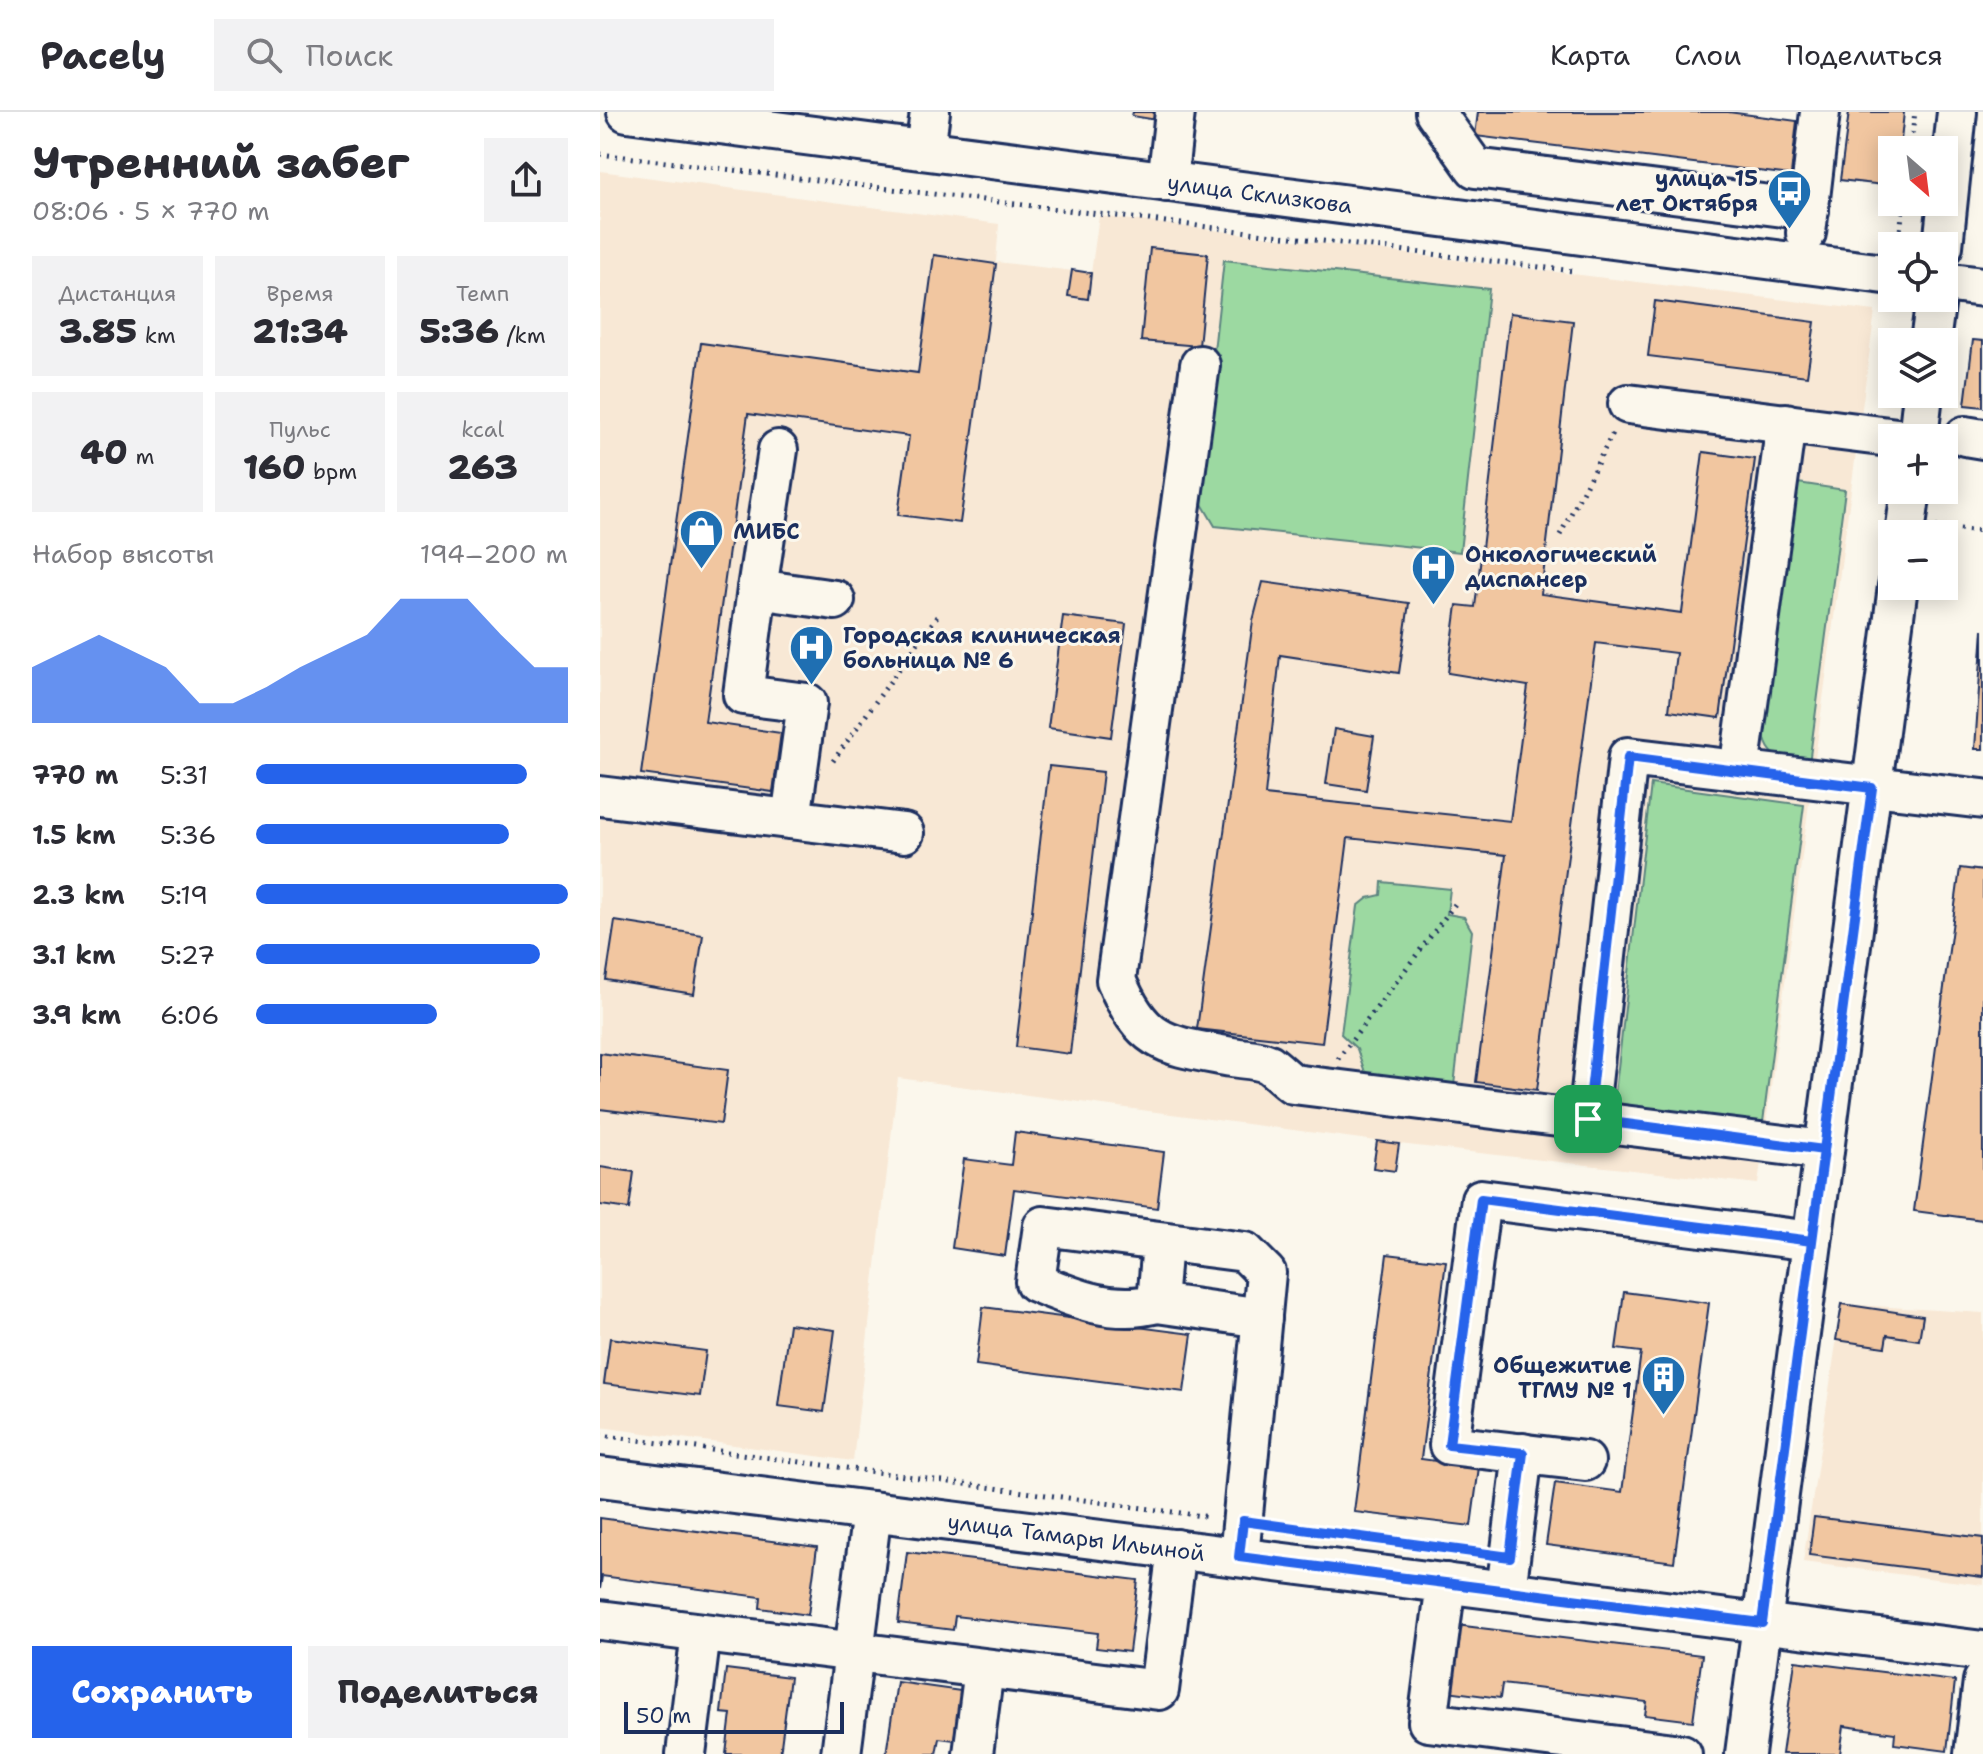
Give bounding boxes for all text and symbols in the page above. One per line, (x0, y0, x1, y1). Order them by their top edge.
search box (214, 19, 774, 91)
text: Pacely (40, 30, 166, 81)
icon: search (242, 33, 286, 77)
text: Поиск (306, 35, 393, 76)
text: Карта (1550, 36, 1630, 74)
text: Слои (1674, 36, 1741, 74)
text: Поделиться (1785, 36, 1943, 74)
text: Утренний забег (32, 133, 410, 192)
north arrow (1878, 136, 1958, 216)
map controls (1878, 136, 1958, 600)
button: share (484, 138, 568, 222)
place label: улица 15 лет Октября (1615, 164, 1758, 218)
bus stop icon: улица 15 лет Октября (1765, 167, 1813, 230)
street label: улица Склизкова (1166, 168, 1354, 220)
text: 08:06 · 5 × 770 m (32, 193, 270, 228)
button: locate (1878, 232, 1958, 312)
text: Дистанция (58, 279, 176, 308)
text: Время (266, 279, 334, 308)
text: Темп (456, 279, 509, 308)
text: 3.85 (59, 308, 137, 354)
text: 21:34 (252, 308, 348, 354)
text: 5:36 (420, 308, 499, 354)
text: km (137, 321, 176, 350)
text: /km (499, 321, 546, 350)
button: layers (1878, 328, 1958, 408)
text: Пульс (269, 415, 331, 444)
text: kcal (461, 415, 504, 444)
button: + (1878, 424, 1958, 504)
text: 40 (80, 429, 128, 475)
text: m (128, 442, 154, 471)
text: 160 (243, 444, 306, 490)
text: 263 (447, 444, 518, 490)
text: bpm (306, 457, 357, 486)
shop icon: МИБС (678, 507, 726, 570)
place label: МИБС (733, 517, 800, 546)
button: − (1878, 520, 1958, 600)
text: Набор высоты (32, 536, 214, 571)
text: 194–200 m (420, 536, 568, 571)
place label: Онкологический диспансер (1465, 540, 1657, 594)
hospital icon: Онкологический диспансер (1410, 543, 1458, 606)
place label: Городская клиническая больница № 6 (843, 621, 1121, 675)
hospital icon: Городская клиническая больница № 6 (788, 624, 836, 687)
text: 770 m (32, 757, 118, 792)
text: 5:31 (160, 757, 208, 792)
text: 1.5 km (32, 817, 116, 852)
text: 5:36 (160, 817, 216, 852)
text: 2.3 km (32, 877, 125, 912)
text: 5:19 (160, 877, 208, 912)
text: 3.1 km (32, 937, 116, 972)
text: 5:27 (160, 937, 215, 972)
text: 3.9 km (32, 997, 121, 1032)
text: 6:06 (160, 997, 219, 1032)
pin (1554, 1085, 1622, 1153)
icon: arrive (1566, 1097, 1610, 1141)
place label: Общежитие ТГМУ № 1 (1493, 1351, 1632, 1405)
building icon: Общежитие ТГМУ № 1 (1639, 1354, 1687, 1417)
street label: улица Тамары Ильиной (946, 1507, 1206, 1568)
button: Сохранить (32, 1646, 292, 1738)
button: Поделиться (308, 1646, 568, 1738)
scale bar (624, 1698, 844, 1734)
text: 50 m (636, 1701, 691, 1730)

